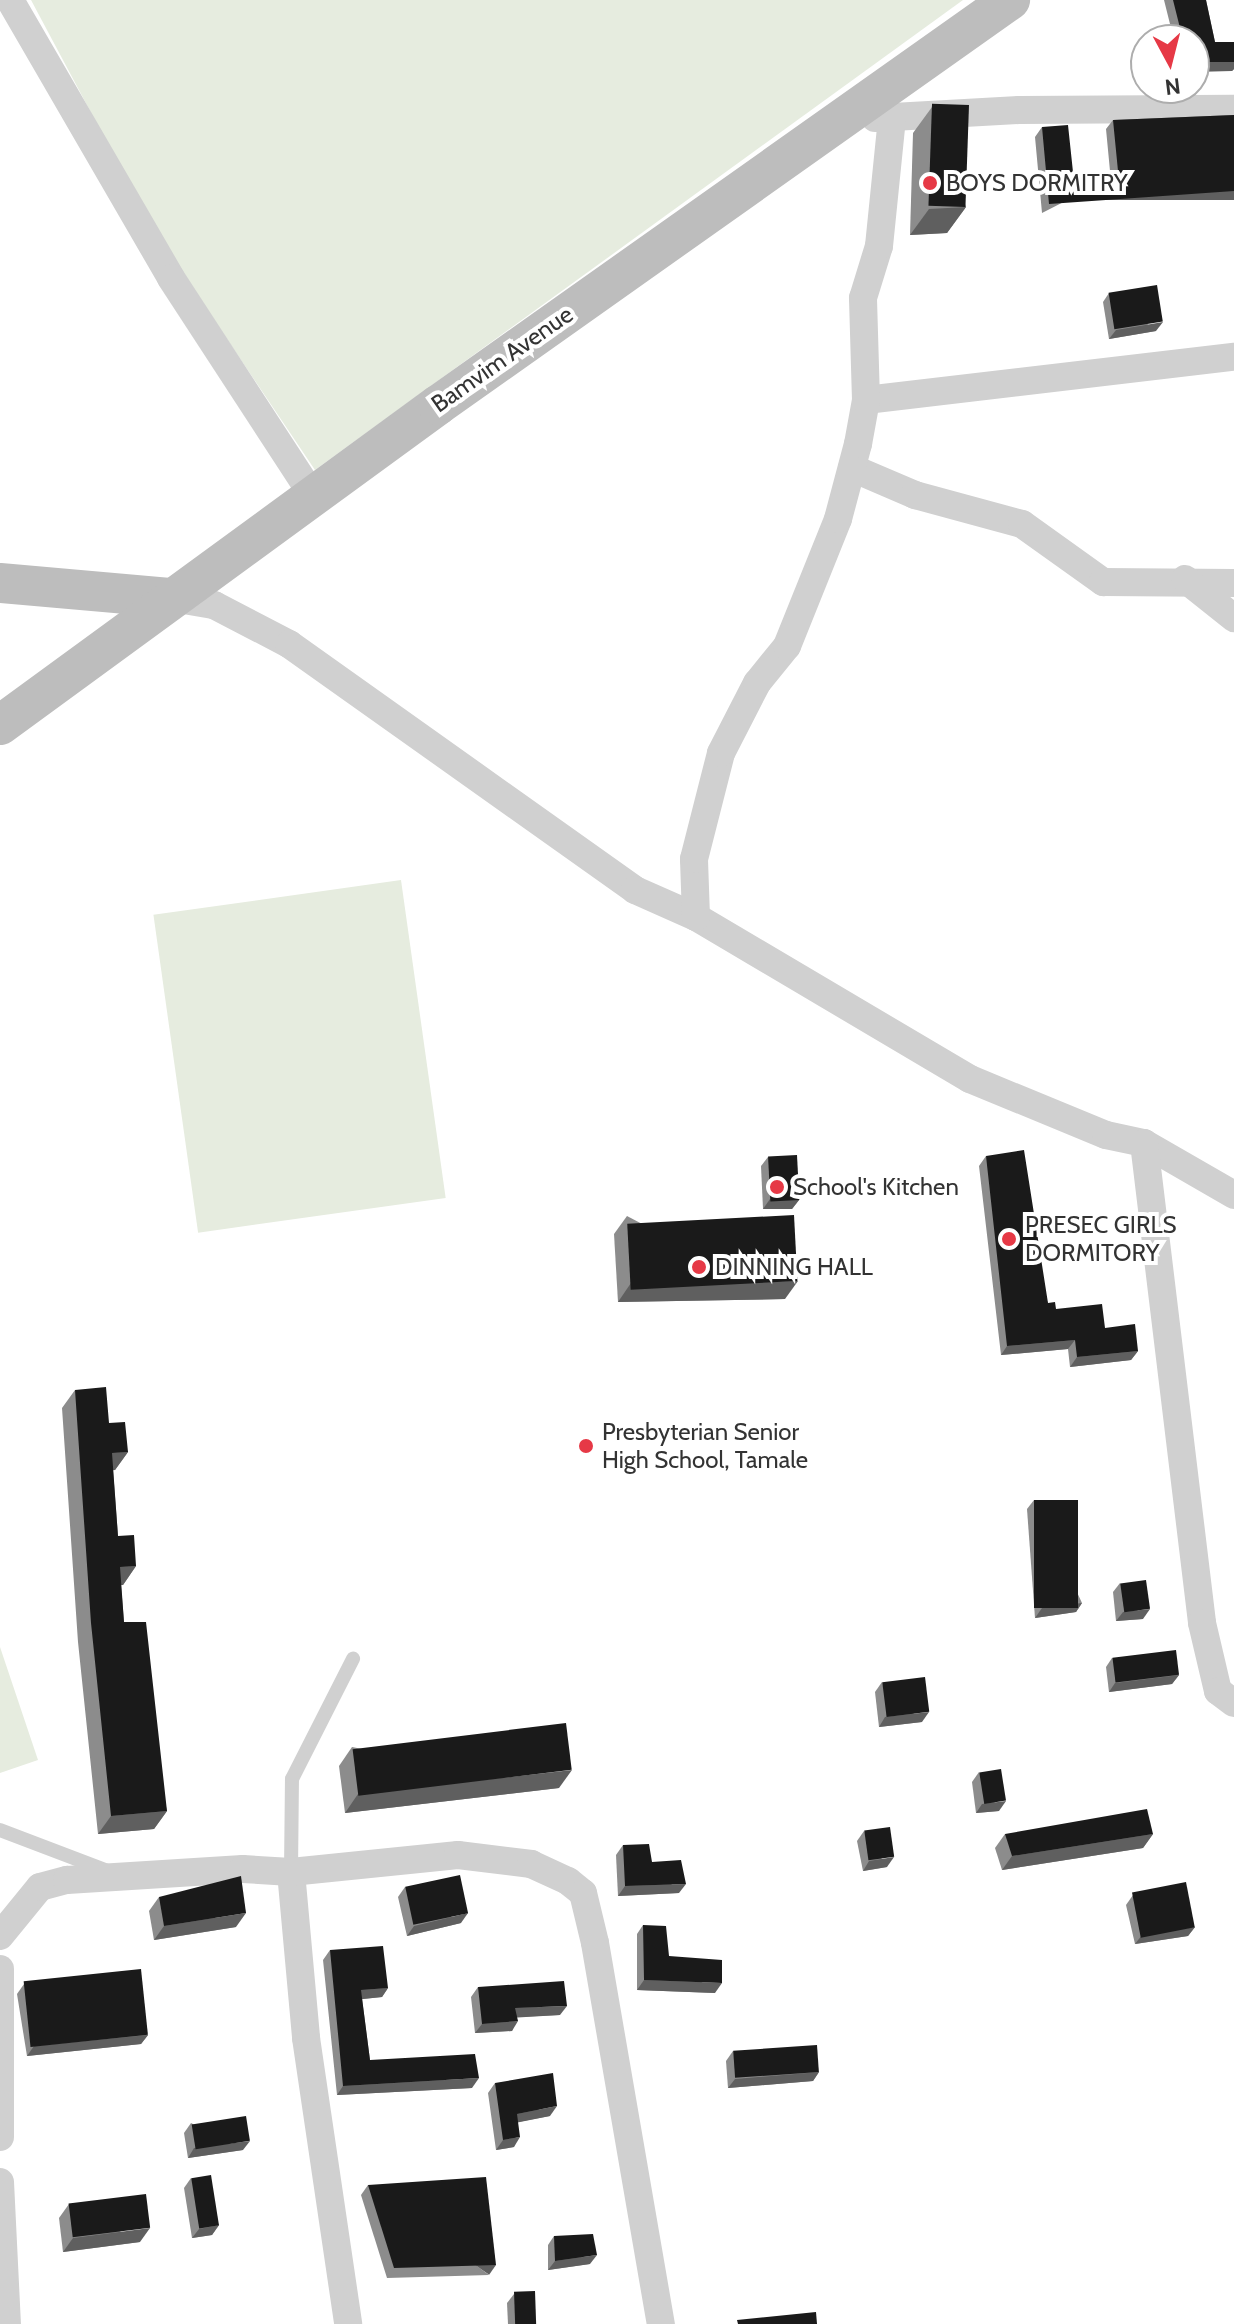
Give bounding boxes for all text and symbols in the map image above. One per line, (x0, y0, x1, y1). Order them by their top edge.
north arrow (1130, 24, 1210, 104)
text: N (1163, 72, 1182, 101)
place label: BOYS DORMITRY (946, 169, 1128, 197)
marker: BOYS DORMITRY (921, 174, 939, 192)
street label: Bamvim Avenue (426, 300, 578, 418)
place label: School's Kitchen (793, 1173, 959, 1201)
marker: School's Kitchen (768, 1178, 786, 1196)
place label: PRESEC GIRLS DORMITORY (1025, 1211, 1176, 1267)
marker: PRESEC GIRLS DORMITORY (1000, 1230, 1018, 1248)
place label: DINNING HALL (715, 1253, 873, 1281)
marker: DINNING HALL (690, 1258, 708, 1276)
place label: Presbyterian Senior High School, Tamale (602, 1418, 808, 1474)
marker: Presbyterian Senior High School, Tamale (577, 1437, 595, 1455)

